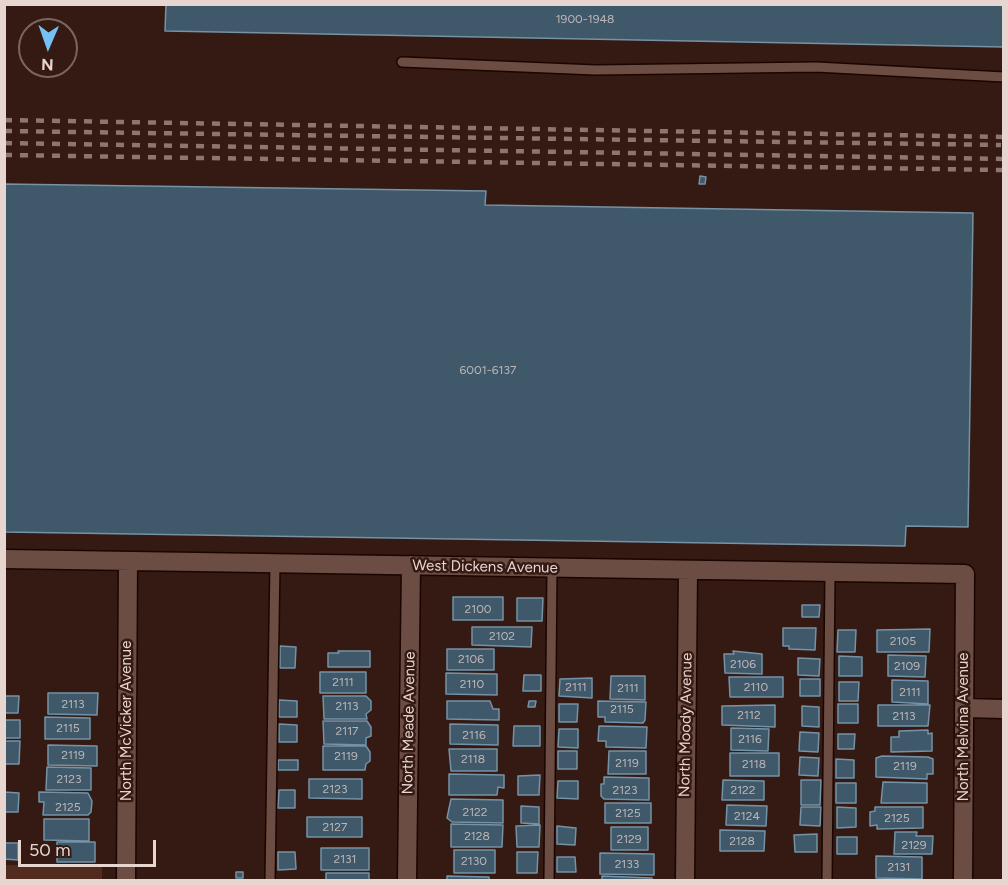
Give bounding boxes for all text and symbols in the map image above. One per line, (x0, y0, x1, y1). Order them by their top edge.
house number: 1900-1948 (556, 12, 614, 26)
north arrow (18, 18, 78, 78)
text: N (41, 55, 54, 74)
house number: 6001-6137 (460, 363, 516, 377)
street label: West Dickens Avenue (412, 557, 558, 577)
house number: 2100 (464, 602, 492, 616)
house number: 2102 (489, 629, 515, 643)
house number: 2105 (890, 634, 916, 648)
street label: North McVicker Avenue (118, 641, 136, 801)
street label: North Meade Avenue (399, 651, 419, 795)
house number: 2106 (458, 652, 484, 666)
street label: North Melvina Avenue (955, 652, 973, 802)
street label: North Moody Avenue (676, 653, 696, 797)
house number: 2106 (730, 657, 756, 671)
house number: 2109 (894, 659, 920, 673)
house number: 2111 (332, 675, 354, 689)
house number: 2110 (460, 677, 484, 691)
house number: 2111 (565, 680, 587, 694)
house number: 2110 (744, 680, 768, 694)
house number: 2111 (617, 681, 639, 695)
house number: 2111 (899, 685, 921, 699)
house number: 2113 (61, 697, 85, 711)
house number: 2113 (335, 699, 359, 713)
house number: 2115 (610, 702, 634, 716)
house number: 2112 (737, 708, 761, 722)
house number: 2113 (892, 709, 916, 723)
house number: 2115 (56, 721, 80, 735)
house number: 2117 (335, 724, 359, 738)
house number: 2116 (462, 728, 486, 742)
house number: 2116 (738, 732, 762, 746)
house number: 2119 (61, 748, 85, 762)
house number: 2119 (334, 749, 358, 763)
house number: 2118 (461, 752, 485, 766)
house number: 2119 (615, 756, 639, 770)
house number: 2118 (742, 757, 766, 771)
house number: 2119 (893, 759, 917, 773)
house number: 2123 (57, 772, 81, 786)
house number: 2123 (323, 782, 347, 796)
house number: 2123 (613, 783, 637, 797)
house number: 2122 (730, 783, 756, 797)
house number: 2125 (55, 800, 81, 814)
house number: 2122 (462, 805, 488, 819)
house number: 2125 (615, 806, 641, 820)
house number: 2124 (734, 809, 760, 823)
house number: 2125 (884, 811, 910, 825)
house number: 2127 (323, 820, 347, 834)
scale bar (21, 828, 159, 866)
house number: 2128 (464, 829, 490, 843)
house number: 2129 (616, 832, 642, 846)
house number: 2128 (729, 834, 755, 848)
house number: 2129 (901, 838, 927, 852)
text: 50 m (29, 839, 71, 861)
house number: 2131 (333, 852, 357, 866)
house number: 2130 (461, 854, 487, 868)
house number: 2133 (615, 857, 639, 871)
house number: 2131 (887, 860, 911, 874)

